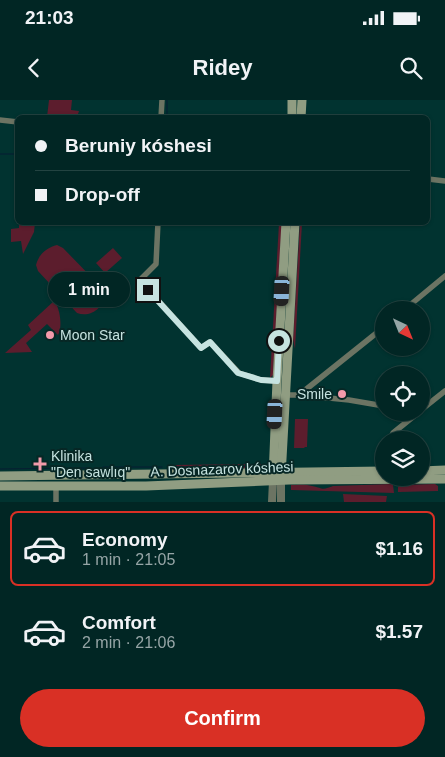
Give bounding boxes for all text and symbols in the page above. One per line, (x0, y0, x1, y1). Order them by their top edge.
text: 21:03 (25, 7, 74, 28)
icon: back (20, 54, 48, 82)
icon: search (397, 54, 425, 82)
text: Ridey (193, 55, 252, 80)
text: Beruniy kóshesi (65, 135, 212, 156)
text: Drop-off (65, 184, 140, 205)
callout: 1 min (48, 272, 130, 308)
car (273, 276, 290, 306)
route end (137, 279, 159, 301)
text: 1 min (68, 281, 110, 298)
north arrow (375, 301, 430, 356)
map controls (375, 301, 430, 486)
place label: Moon Star (60, 327, 125, 343)
marker: Moon Star (44, 329, 56, 341)
route start (268, 330, 290, 352)
button: locate (375, 366, 430, 421)
place label: Smile (297, 386, 332, 402)
marker: Smile (336, 388, 348, 400)
car (266, 399, 283, 429)
button: layers (375, 431, 430, 486)
place label: Klinika "Den sawlıq" (51, 448, 130, 480)
marker: Klinika "Den sawlıq" (33, 457, 47, 471)
street label: A. Dosnazarov kóshesi (150, 459, 294, 479)
icon: car (22, 526, 67, 571)
text: Economy (82, 529, 168, 550)
text: $1.16 (375, 538, 423, 559)
text: 1 min · 21:05 (82, 551, 175, 568)
icon: car (22, 609, 67, 654)
text: Comfort (82, 612, 156, 633)
text: $1.57 (375, 621, 423, 642)
text: 2 min · 21:06 (82, 634, 175, 651)
button: Confirm (20, 689, 425, 747)

